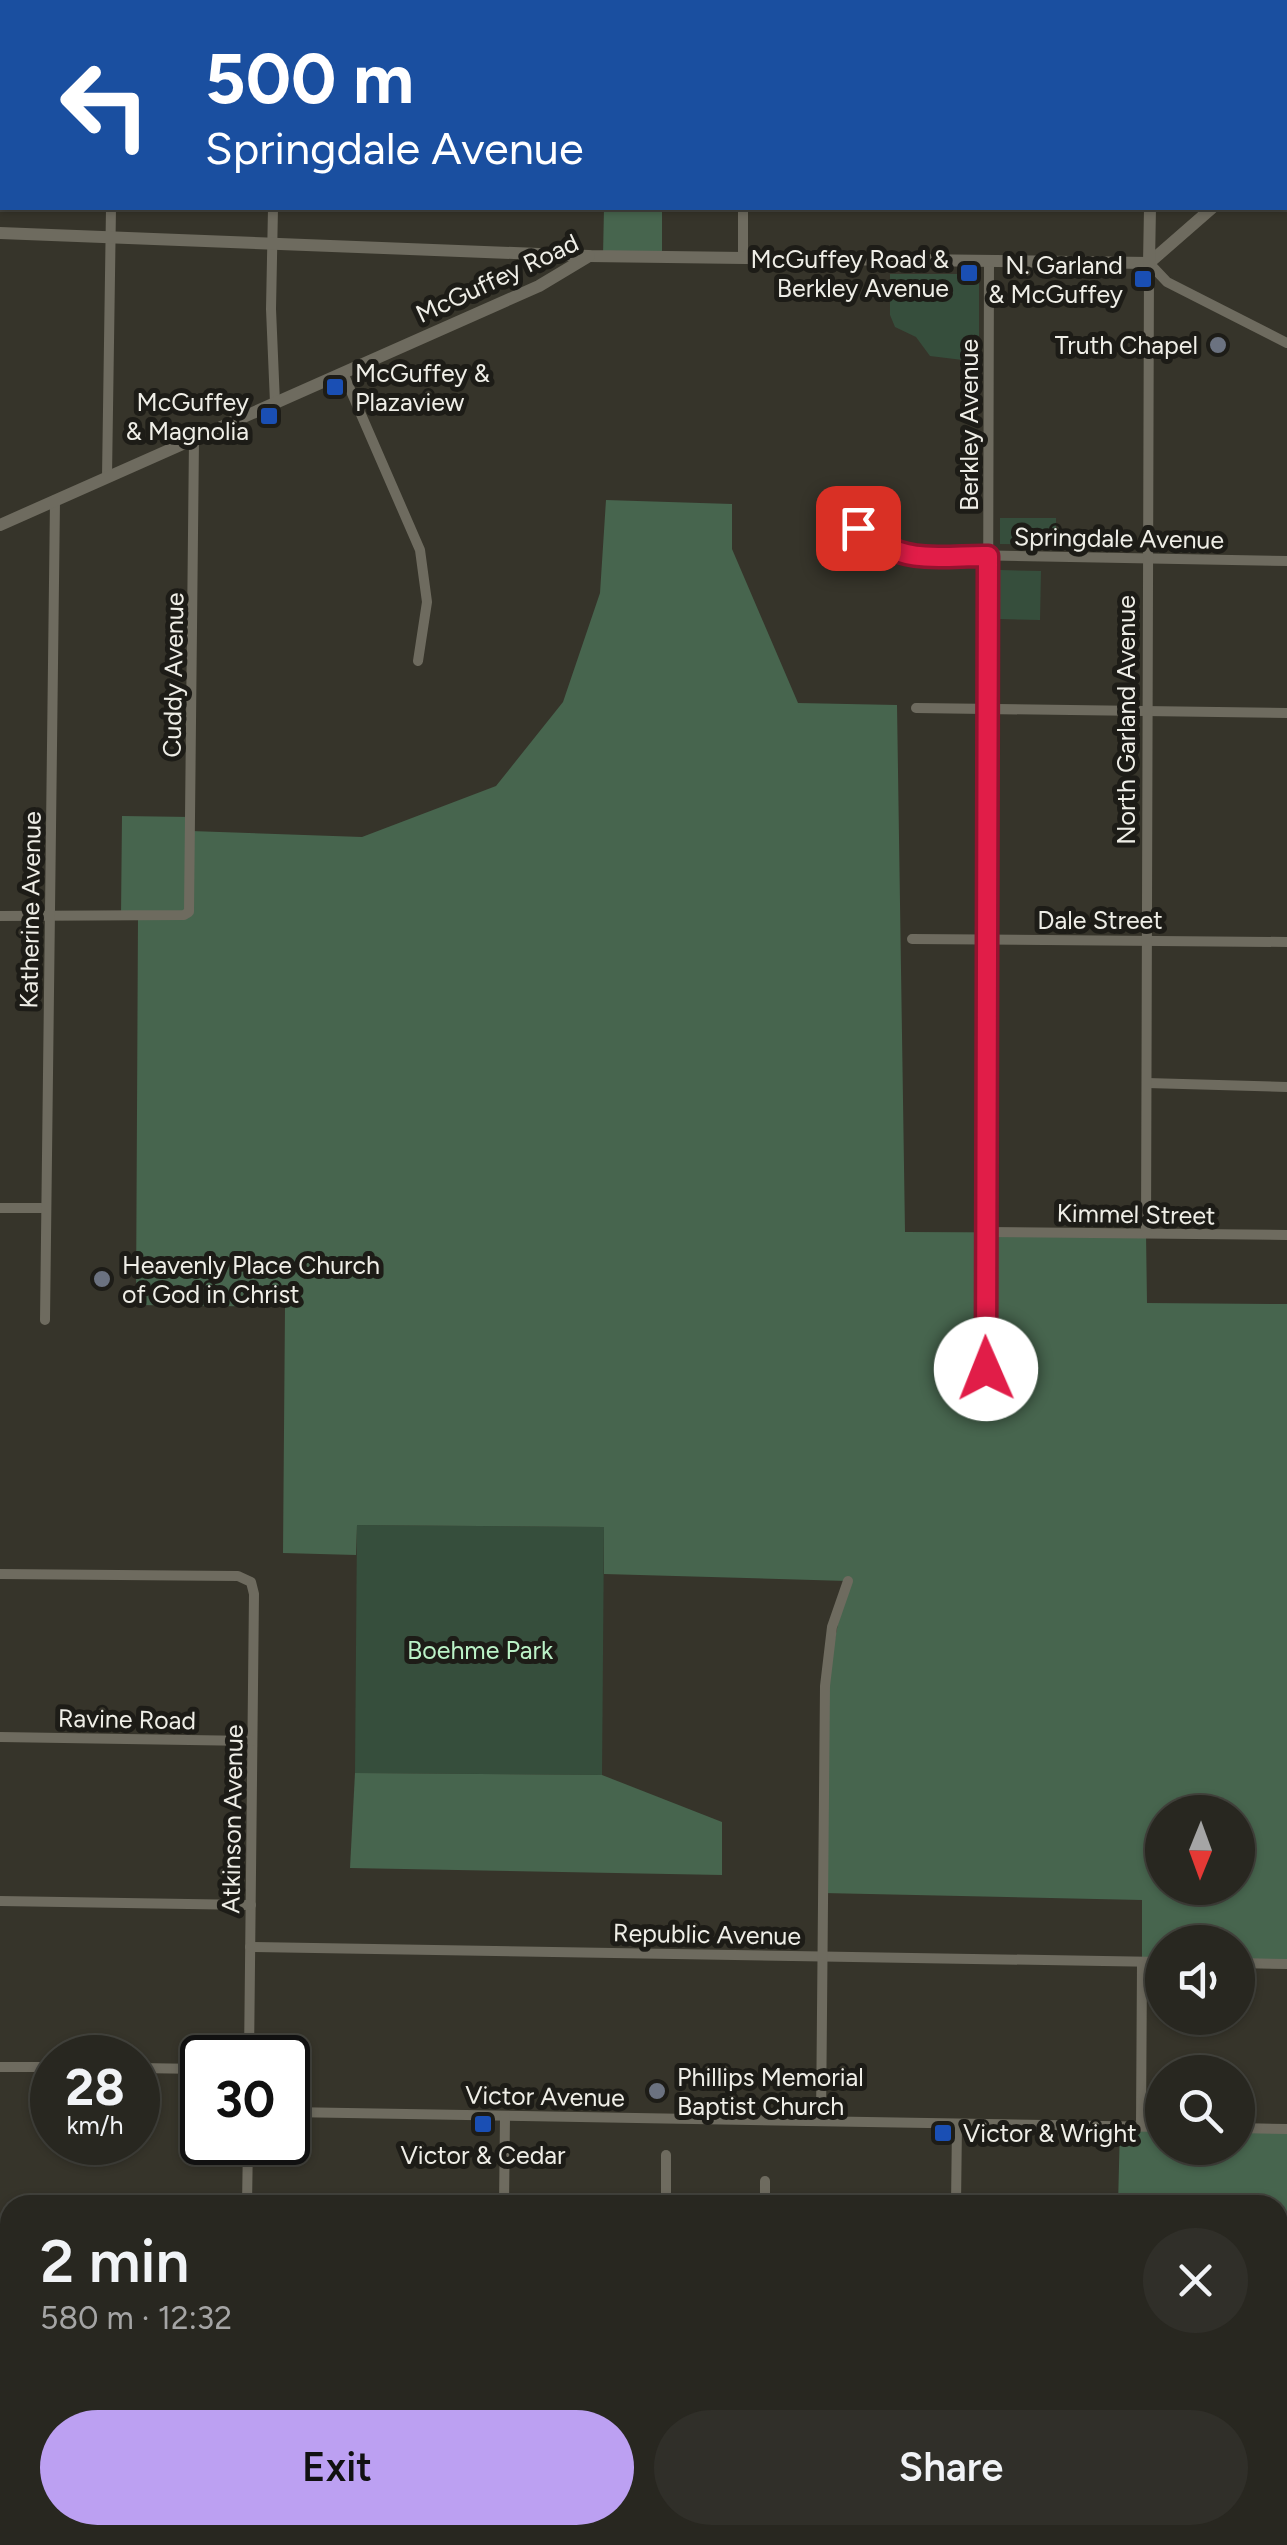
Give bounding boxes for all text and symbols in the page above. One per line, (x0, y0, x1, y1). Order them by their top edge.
text: 500 m (205, 36, 414, 121)
icon: left (40, 40, 170, 170)
text: Springdale Avenue (205, 121, 583, 175)
street label: McGuffey Road (411, 227, 583, 329)
place label: McGuffey Road & Berkley Avenue (751, 244, 949, 303)
place label: N. Garland & McGuffey (988, 250, 1123, 309)
marker: McGuffey Road & Berkley Avenue (958, 262, 980, 284)
marker: N. Garland & McGuffey (1132, 268, 1154, 290)
place label: Truth Chapel (1055, 330, 1198, 360)
marker: Truth Chapel (1207, 334, 1229, 356)
street label: Berkley Avenue (954, 339, 984, 511)
place label: McGuffey & Plazaview (355, 358, 490, 417)
marker: McGuffey & Plazaview (324, 376, 346, 398)
place label: McGuffey & Magnolia (126, 387, 249, 446)
marker: McGuffey & Magnolia (258, 405, 280, 427)
pin (816, 486, 901, 571)
icon: arrive (831, 501, 886, 556)
street label: Springdale Avenue (1014, 521, 1224, 555)
street label: Cuddy Avenue (157, 592, 189, 758)
street label: North Garland Avenue (1111, 595, 1141, 845)
street label: Katherine Avenue (13, 811, 47, 1009)
street label: Dale Street (1037, 905, 1163, 935)
street label: Kimmel Street (1056, 1198, 1216, 1230)
place label: Heavenly Place Church of God in Christ (122, 1250, 380, 1309)
marker: Heavenly Place Church of God in Christ (91, 1268, 113, 1290)
position arrow (934, 1317, 1038, 1421)
park label: Boehme Park (407, 1635, 554, 1665)
street label: Ravine Road (58, 1703, 196, 1735)
street label: Atkinson Avenue (215, 1724, 249, 1914)
north arrow (1145, 1795, 1255, 1905)
map controls (1145, 1795, 1255, 2165)
street label: Republic Avenue (613, 1917, 801, 1951)
button: sound (1145, 1925, 1255, 2035)
speed limit sign: 30 (180, 2035, 310, 2165)
button: search (1145, 2055, 1255, 2165)
text: 28 (65, 2057, 125, 2118)
place label: Phillips Memorial Baptist Church (677, 2062, 864, 2121)
street label: Victor Avenue (465, 2080, 625, 2112)
marker: Phillips Memorial Baptist Church (646, 2080, 668, 2102)
text: km/h (66, 2110, 124, 2140)
marker: Victor & Cedar (472, 2113, 494, 2135)
place label: Victor & Wright (963, 2118, 1137, 2148)
marker: Victor & Wright (932, 2122, 954, 2144)
place label: Victor & Cedar (401, 2140, 566, 2170)
text: 2 min (40, 2225, 189, 2297)
button: close (1143, 2228, 1248, 2333)
text: 580 m · 12:32 (40, 2299, 232, 2337)
button: Exit (40, 2410, 634, 2525)
button: Share (654, 2410, 1248, 2525)

